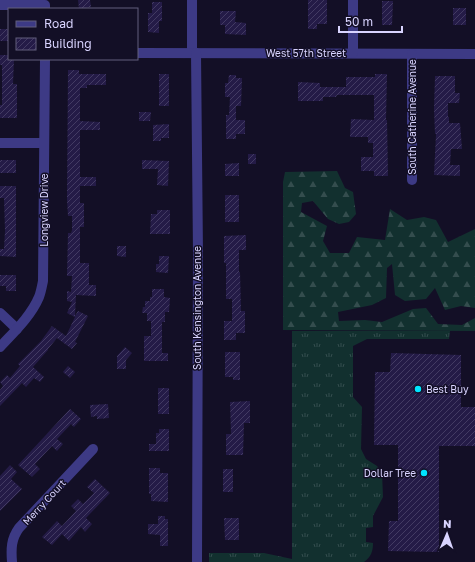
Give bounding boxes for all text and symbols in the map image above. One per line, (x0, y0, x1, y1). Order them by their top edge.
legend (8, 8, 138, 60)
scale bar (339, 8, 402, 34)
text: 50 m (345, 14, 373, 29)
text: Road (44, 16, 73, 31)
text: Building (44, 36, 92, 51)
street label: West 57th Street (266, 47, 346, 59)
street label: South Catherine Avenue (406, 59, 418, 175)
street label: Longview Drive (38, 173, 50, 247)
street label: South Kensington Avenue (191, 246, 203, 370)
place label: Best Buy (426, 383, 469, 395)
marker: Best Buy (413, 384, 423, 394)
place label: Dollar Tree (364, 467, 416, 479)
marker: Dollar Tree (419, 468, 429, 478)
street label: Merry Court (20, 477, 68, 527)
north arrow (427, 514, 467, 554)
text: N (443, 517, 452, 530)

